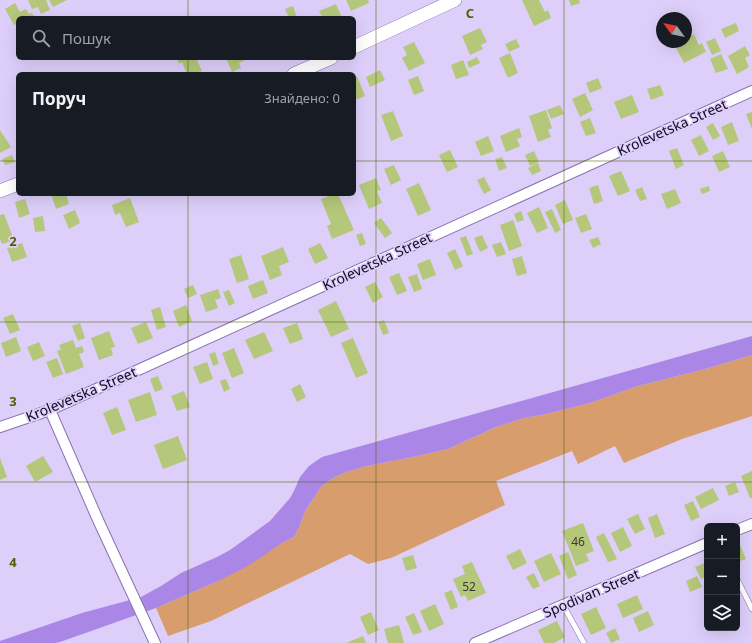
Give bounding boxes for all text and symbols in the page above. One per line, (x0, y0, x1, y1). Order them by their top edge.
text: C (466, 4, 474, 22)
north arrow (656, 12, 692, 48)
search box (16, 16, 356, 60)
icon: search (30, 27, 52, 49)
text: Пошук (62, 28, 111, 48)
text: Поруч (32, 87, 86, 110)
text: Знайдено: 0 (264, 89, 340, 107)
street label: Krolevetska Street (614, 94, 730, 160)
street label: Krolevetska Street (319, 227, 435, 295)
text: 2 (9, 232, 17, 250)
street label: Krolevetska Street (23, 362, 139, 426)
text: 3 (9, 392, 17, 410)
map controls (704, 523, 740, 631)
button: + (704, 523, 740, 559)
house number: 46 (571, 533, 585, 550)
text: 4 (9, 553, 17, 571)
button: − (704, 559, 740, 595)
street label: Spodivan Street (540, 564, 642, 622)
house number: 52 (462, 578, 476, 595)
button: layers (704, 595, 740, 631)

